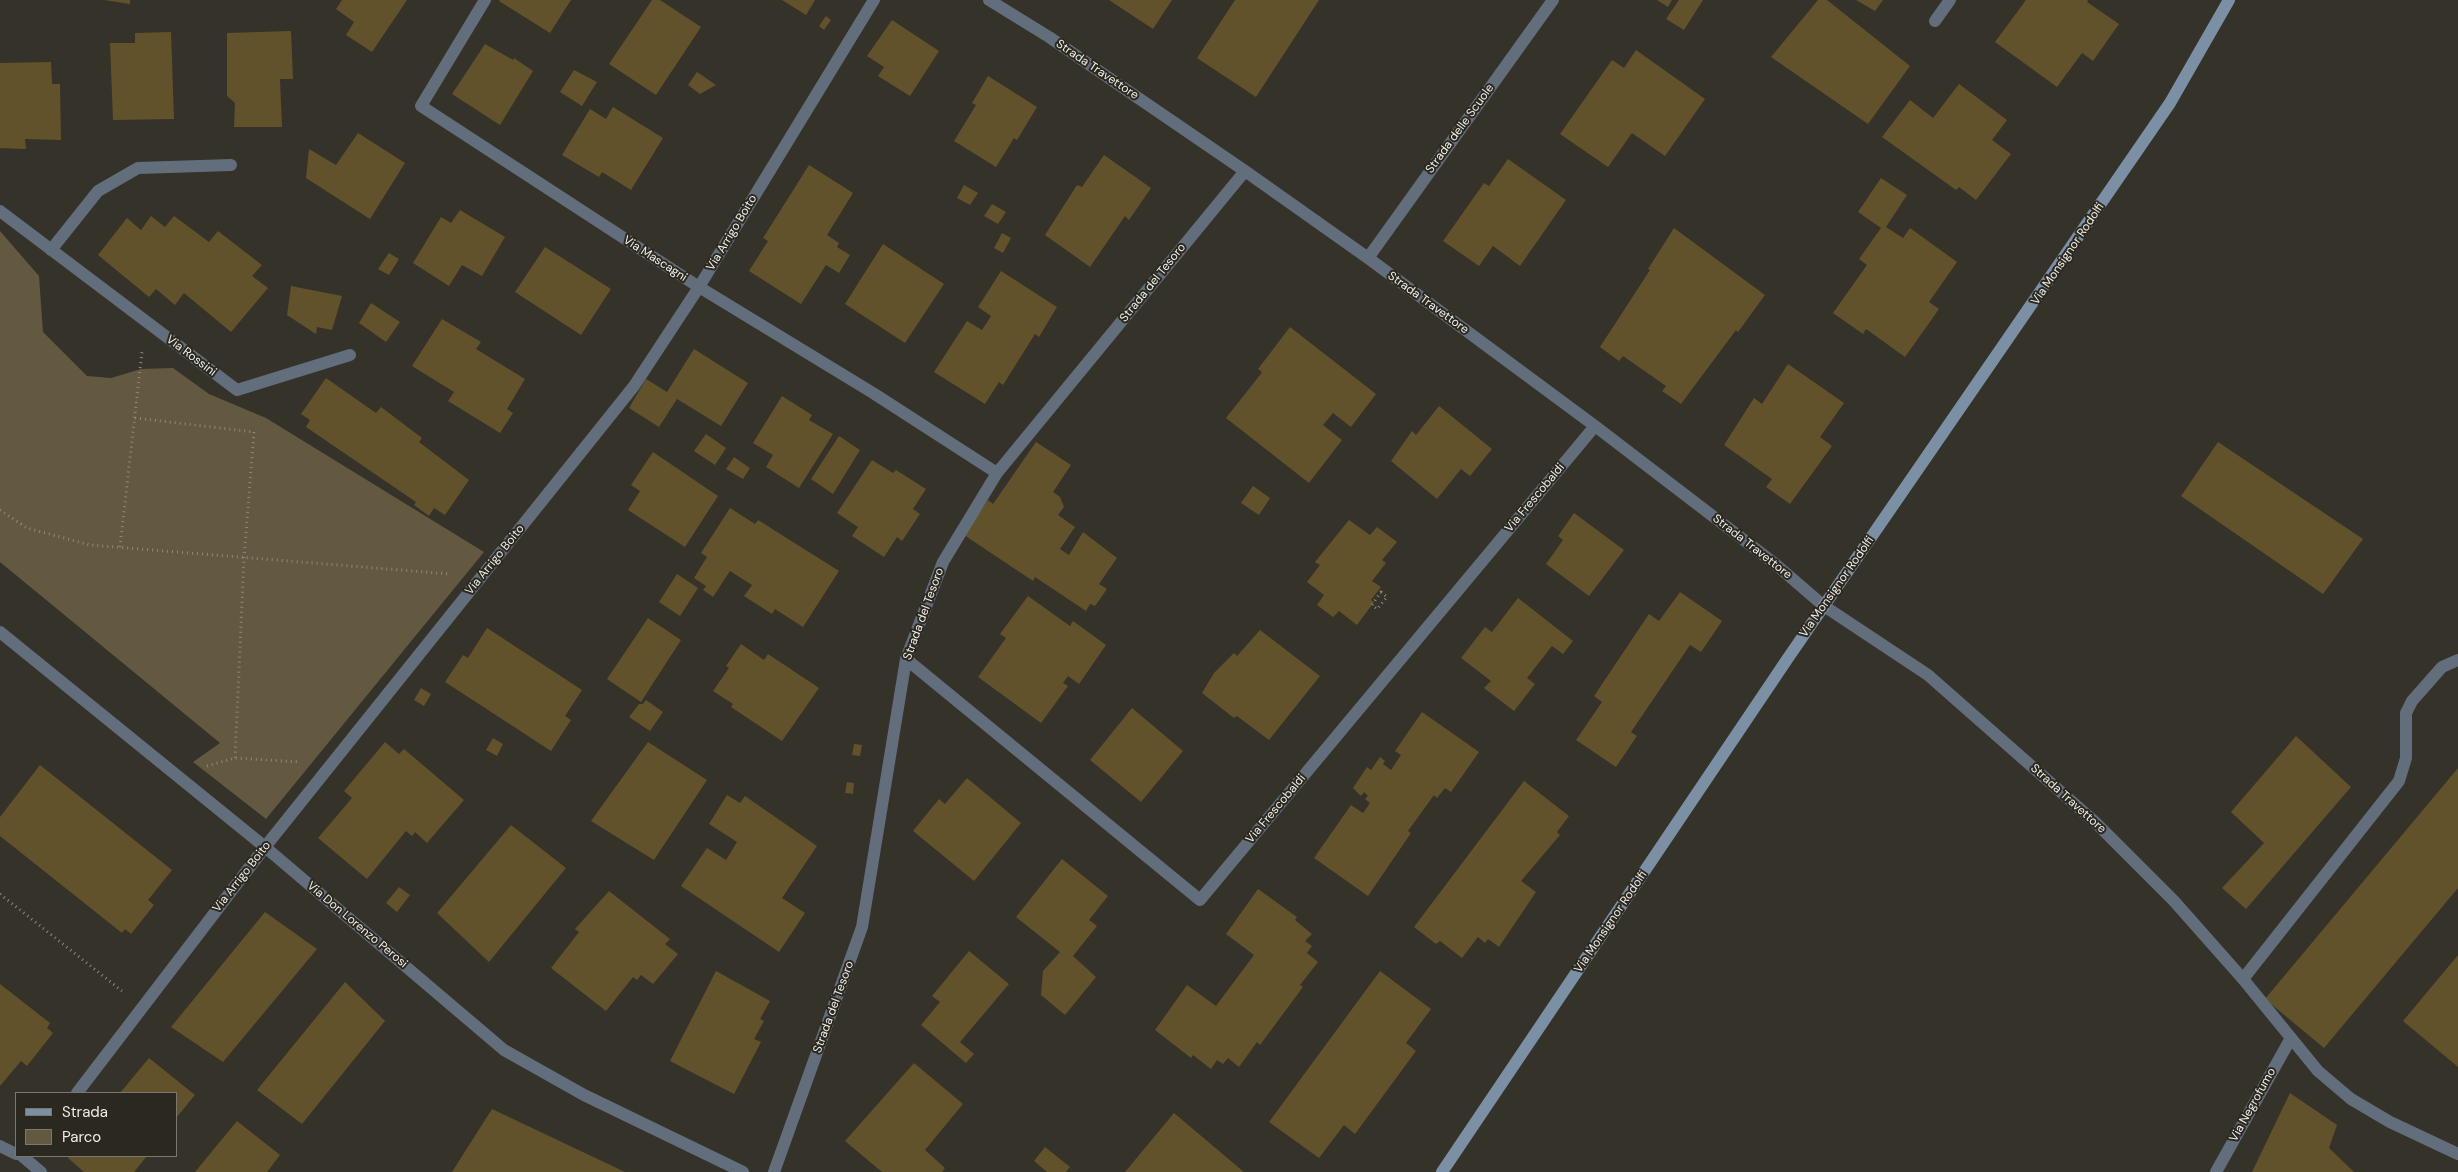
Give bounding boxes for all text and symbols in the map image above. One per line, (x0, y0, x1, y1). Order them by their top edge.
street label: Strada Travettore (1053, 37, 1141, 103)
street label: Strada delle Scuole (1423, 82, 1497, 176)
street label: Via Arrigo Boito (704, 192, 760, 274)
street label: Via Monsignor Rodolfi (2029, 200, 2107, 308)
street label: Via Mascagni (620, 233, 690, 285)
street label: Strada del Tesoro (1117, 241, 1189, 325)
street label: Strada Travettore (1385, 269, 1471, 337)
street label: Via Rossini (163, 332, 219, 380)
street label: Via Frescobaldi (1502, 461, 1568, 535)
street label: Strada Travettore (1709, 512, 1795, 582)
street label: Via Arrigo Boito (462, 522, 528, 598)
street label: Via Monsignor Rodolfi (1797, 534, 1877, 640)
street label: Strada del Tesoro (901, 566, 947, 662)
street label: Strada Travettore (2027, 761, 2109, 837)
street label: Via Frescobaldi (1243, 772, 1309, 846)
street label: Via Arrigo Boito (210, 839, 274, 915)
street label: Via Monsignor Rodolfi (1572, 868, 1650, 976)
street label: Via Don Lorenzo Perosi (304, 879, 410, 971)
street label: Strada del Tesoro (811, 959, 857, 1055)
street label: Via Negrofumo (2227, 1065, 2279, 1145)
legend (15, 1092, 178, 1157)
text: Strada (62, 1102, 108, 1122)
text: Parco (62, 1127, 101, 1147)

